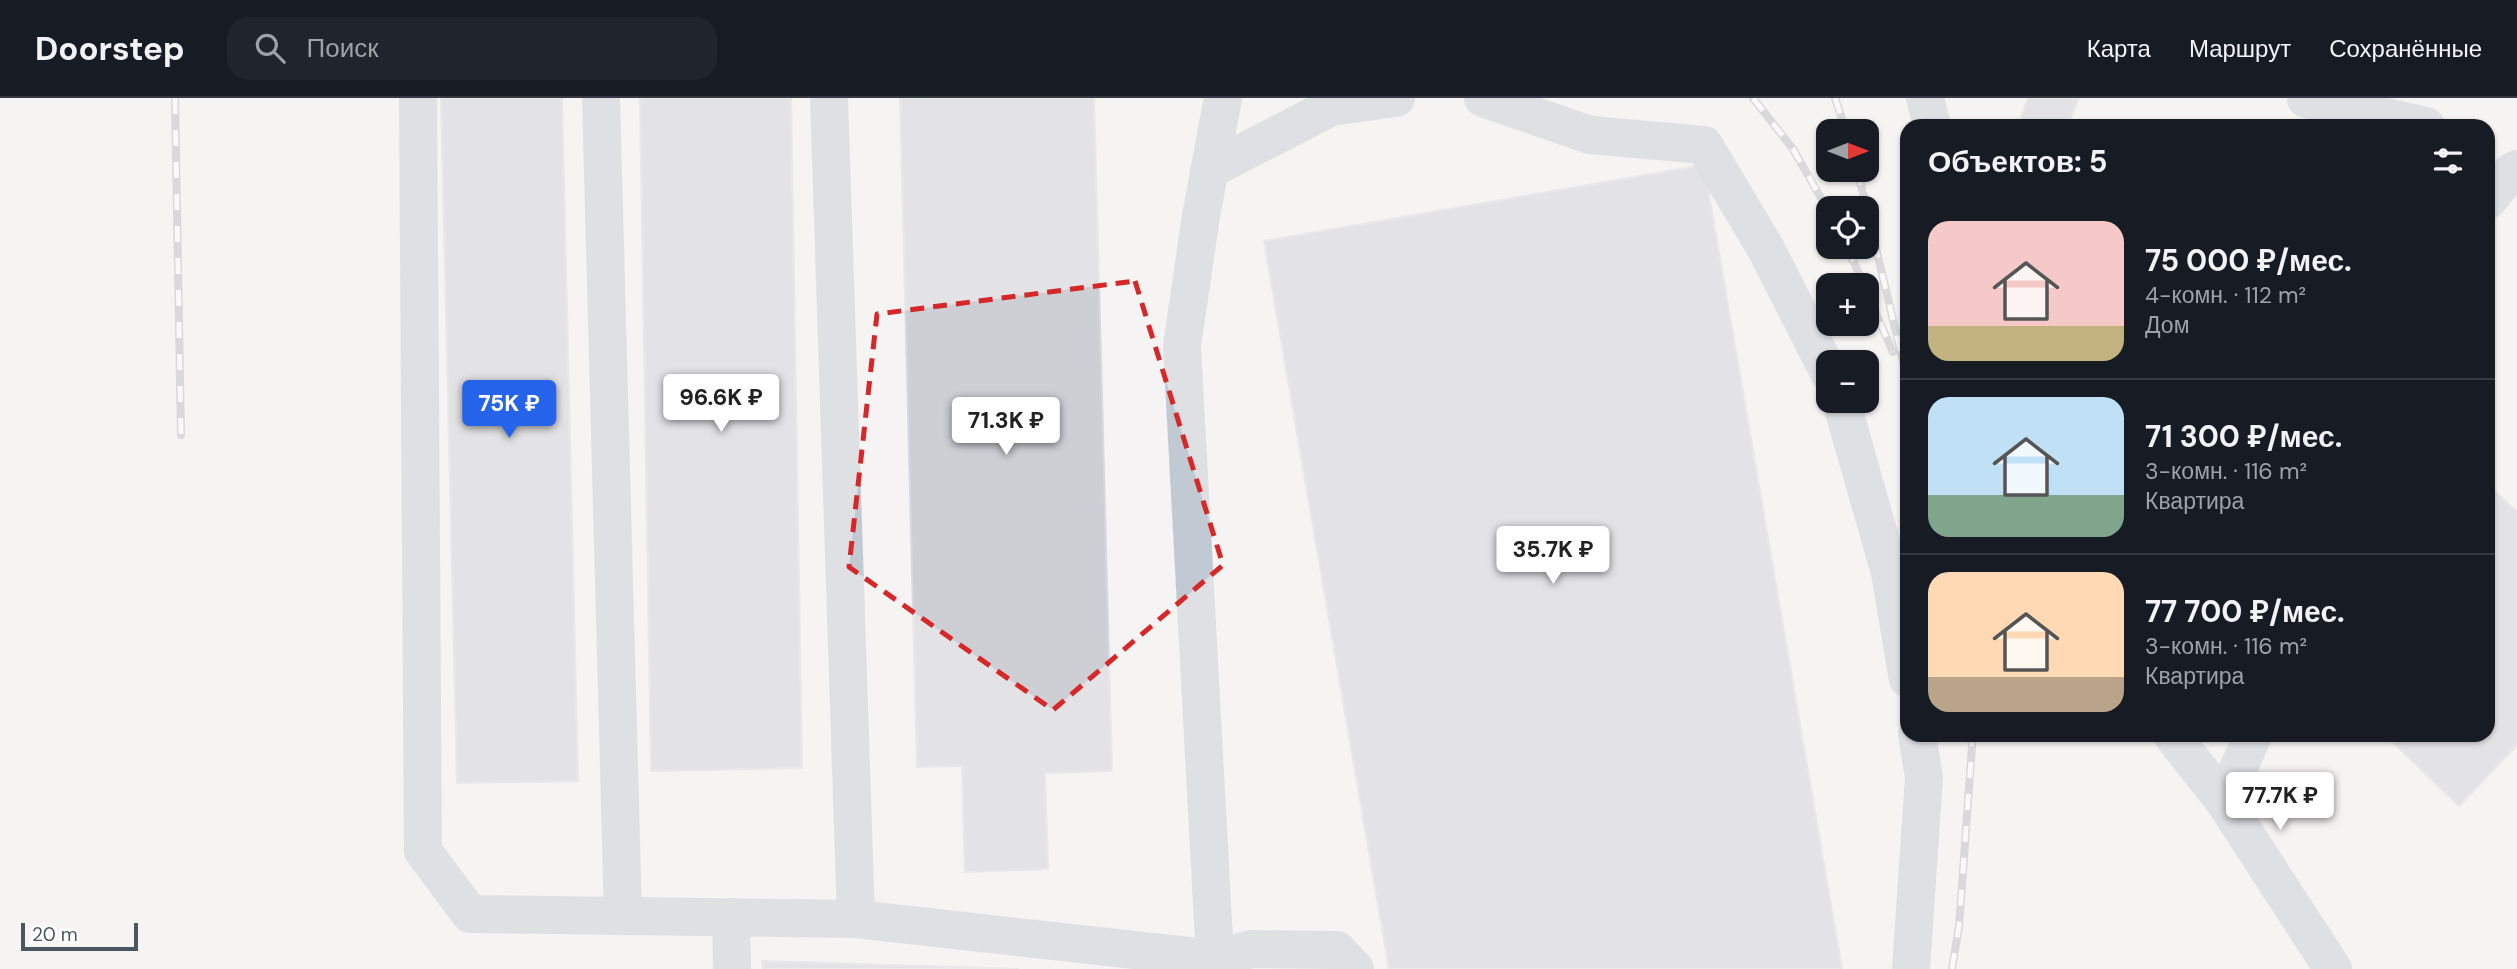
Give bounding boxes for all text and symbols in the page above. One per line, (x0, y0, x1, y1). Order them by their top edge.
search box (227, 17, 717, 80)
text: Doorstep (35, 27, 185, 70)
icon: search (251, 29, 289, 67)
text: Поиск (307, 31, 379, 65)
text: Карта (2087, 33, 2151, 64)
text: Маршрут (2189, 33, 2291, 64)
text: Сохранённые (2329, 33, 2482, 64)
north arrow (1816, 119, 1880, 182)
map controls (1816, 119, 1879, 413)
text: Объектов: 5 (1928, 142, 2107, 181)
icon: filters (2429, 142, 2467, 180)
button: locate (1816, 196, 1879, 259)
text: 75 000 ₽/мес. (2145, 241, 2352, 280)
icon: home (1984, 249, 2068, 333)
button: + (1816, 273, 1879, 336)
text: 4-комн. · 112 m² (2145, 280, 2306, 310)
text: Дом (2145, 310, 2189, 340)
button: − (1816, 350, 1879, 413)
pin: 96.6K ₽ (656, 374, 786, 434)
pin: 75K ₽ (460, 380, 558, 440)
text: 96.6K ₽ (679, 382, 763, 412)
text: 75K ₽ (478, 388, 540, 418)
pin: 71.3K ₽ (941, 398, 1071, 457)
text: 71.3K ₽ (968, 405, 1044, 435)
text: 71 300 ₽/мес. (2145, 417, 2342, 456)
icon: home (1984, 425, 2068, 509)
text: 3-комн. · 116 m² (2145, 456, 2307, 486)
text: Квартира (2145, 486, 2244, 516)
pin: 35.7K ₽ (1488, 526, 1618, 586)
text: 35.7K ₽ (1512, 534, 1594, 564)
text: 77 700 ₽/мес. (2145, 592, 2345, 631)
icon: home (1984, 600, 2068, 684)
text: 3-комн. · 116 m² (2145, 631, 2307, 661)
text: Квартира (2145, 661, 2244, 691)
pin: 77.7K ₽ (2215, 772, 2345, 832)
text: 77.7K ₽ (2242, 780, 2318, 810)
scale bar (21, 920, 138, 952)
text: 20 m (32, 922, 78, 947)

